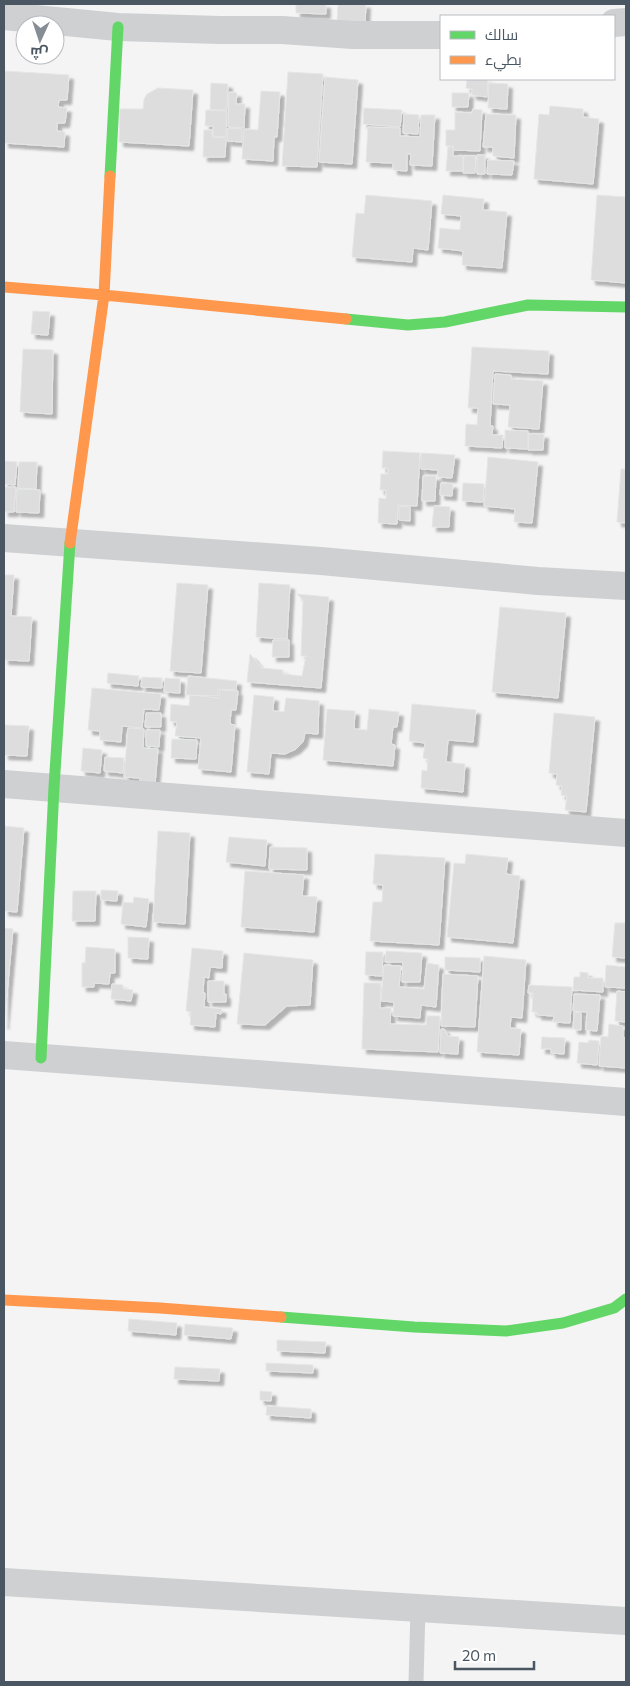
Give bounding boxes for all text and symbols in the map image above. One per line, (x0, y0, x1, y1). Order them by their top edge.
north arrow (15, 15, 65, 65)
legend (440, 15, 615, 80)
text: سالك (485, 25, 518, 43)
text: ش (30, 44, 49, 62)
text: بطيء (485, 50, 522, 72)
scale bar (455, 1638, 534, 1670)
text: 20 m (462, 1646, 496, 1664)

